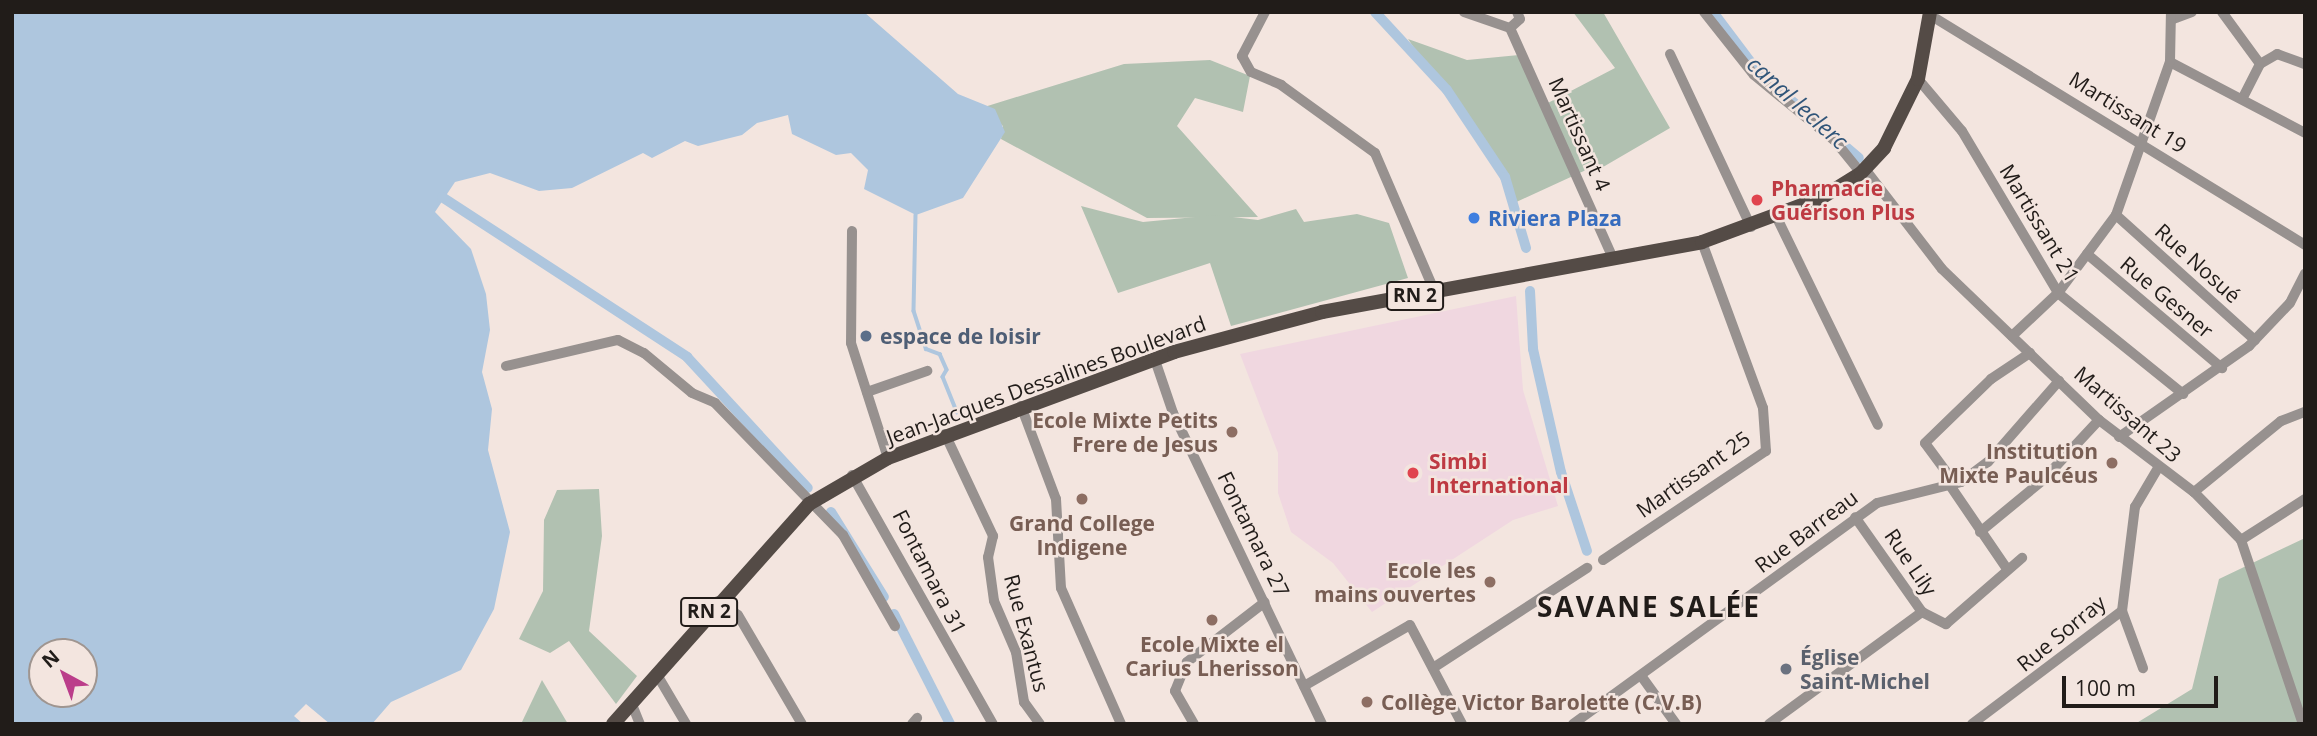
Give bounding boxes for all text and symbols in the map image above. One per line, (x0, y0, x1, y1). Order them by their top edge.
water label: canal leclerc (1742, 50, 1854, 154)
street label: Martissant 19 (2065, 66, 2191, 158)
street label: Martissant 4 (1544, 73, 1616, 195)
street label: Martissant 21 (1995, 159, 2085, 287)
place label: Pharmacie Guérison Plus (1771, 175, 1915, 225)
marker: Pharmacie Guérison Plus (1749, 192, 1765, 208)
place label: Riviera Plaza (1488, 205, 1622, 231)
marker: Riviera Plaza (1466, 210, 1482, 226)
street label: Rue Nosué (2150, 218, 2246, 308)
street label: Rue Gesner (2115, 251, 2219, 343)
road number: RN 2 (1385, 280, 1445, 312)
street label: Jean-Jacques Dessalines Boulevard (883, 310, 1209, 450)
place label: espace de loisir (880, 323, 1041, 349)
marker: espace de loisir (858, 328, 874, 344)
street label: Martissant 23 (2069, 361, 2187, 467)
place label: Ecole Mixte Petits Frere de Jesus (1032, 407, 1218, 457)
marker: Ecole Mixte Petits Frere de Jesus (1224, 424, 1240, 440)
street label: Martissant 25 (1631, 425, 1755, 523)
place label: Institution Mixte Paulcéus (1939, 438, 2098, 488)
place label: Simbi International (1429, 448, 1569, 498)
marker: Institution Mixte Paulcéus (2104, 455, 2120, 471)
marker: Simbi International (1403, 463, 1423, 483)
street label: Fontamara 27 (1213, 467, 1295, 601)
street label: Rue Barreau (1750, 484, 1862, 578)
marker: Grand College Indigene (1074, 491, 1090, 507)
street label: Fontamara 31 (888, 506, 972, 638)
place label: Grand College Indigene (1009, 510, 1155, 560)
street label: Rue Lily (1880, 524, 1942, 600)
place label: Ecole les mains ouvertes (1314, 557, 1476, 607)
street label: Rue Exantus (999, 571, 1055, 695)
marker: Ecole les mains ouvertes (1482, 574, 1498, 590)
district label: SAVANE SALÉE (1539, 589, 1759, 623)
street label: Rue Sorray (2012, 590, 2110, 676)
road number: RN 2 (679, 596, 739, 628)
marker: Ecole Mixte el Carius Lherisson (1204, 612, 1220, 628)
place label: Ecole Mixte el Carius Lherisson (1125, 631, 1299, 681)
north arrow (28, 638, 98, 708)
text: N (36, 644, 65, 674)
place label: Église Saint-Michel (1800, 644, 1930, 694)
marker: Église Saint-Michel (1778, 661, 1794, 677)
scale bar (2065, 662, 2221, 706)
text: 100 m (2075, 674, 2136, 702)
place label: Collège Victor Barolette (C.V.B) (1381, 689, 1702, 715)
marker: Collège Victor Barolette (C.V.B) (1359, 694, 1375, 710)

